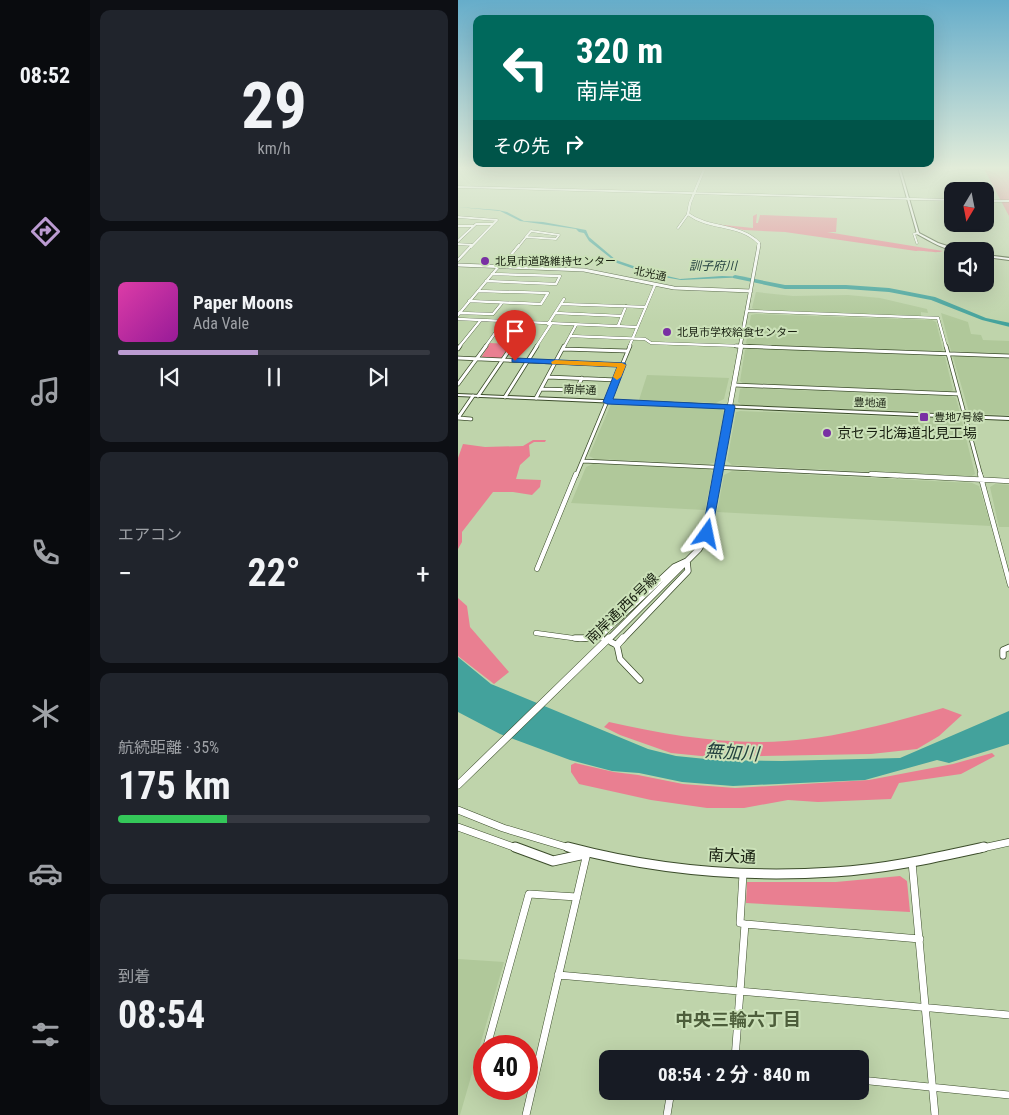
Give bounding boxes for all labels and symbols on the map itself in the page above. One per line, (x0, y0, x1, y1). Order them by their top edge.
north arrow (944, 182, 994, 232)
marker: 北見市道路維持センター (479, 255, 491, 267)
place label: 北見市道路維持センター (495, 255, 616, 268)
water label: 訓子府川 (689, 259, 739, 273)
street label: 北光通 (633, 264, 667, 284)
pin (494, 310, 536, 361)
marker: 北見市学校給食センター (661, 326, 673, 338)
place label: 北見市学校給食センター (677, 326, 798, 339)
street label: 南岸通 (563, 383, 597, 397)
street label: 豊地通 (853, 396, 887, 410)
marker: 豊地7号線 (918, 411, 930, 423)
place label: 豊地7号線 (934, 411, 983, 424)
place label: 京セラ北海道北見工場 (837, 425, 977, 441)
marker: 京セラ北海道北見工場 (821, 427, 833, 439)
position arrow (680, 507, 732, 559)
street label: 南岸通;西6号線 (583, 570, 661, 646)
water label: 無加川 (704, 740, 762, 764)
street label: 南大通 (708, 845, 756, 867)
district label: 中央三輪六丁目 (675, 1009, 801, 1030)
speed limit sign: 40 (473, 1035, 538, 1100)

